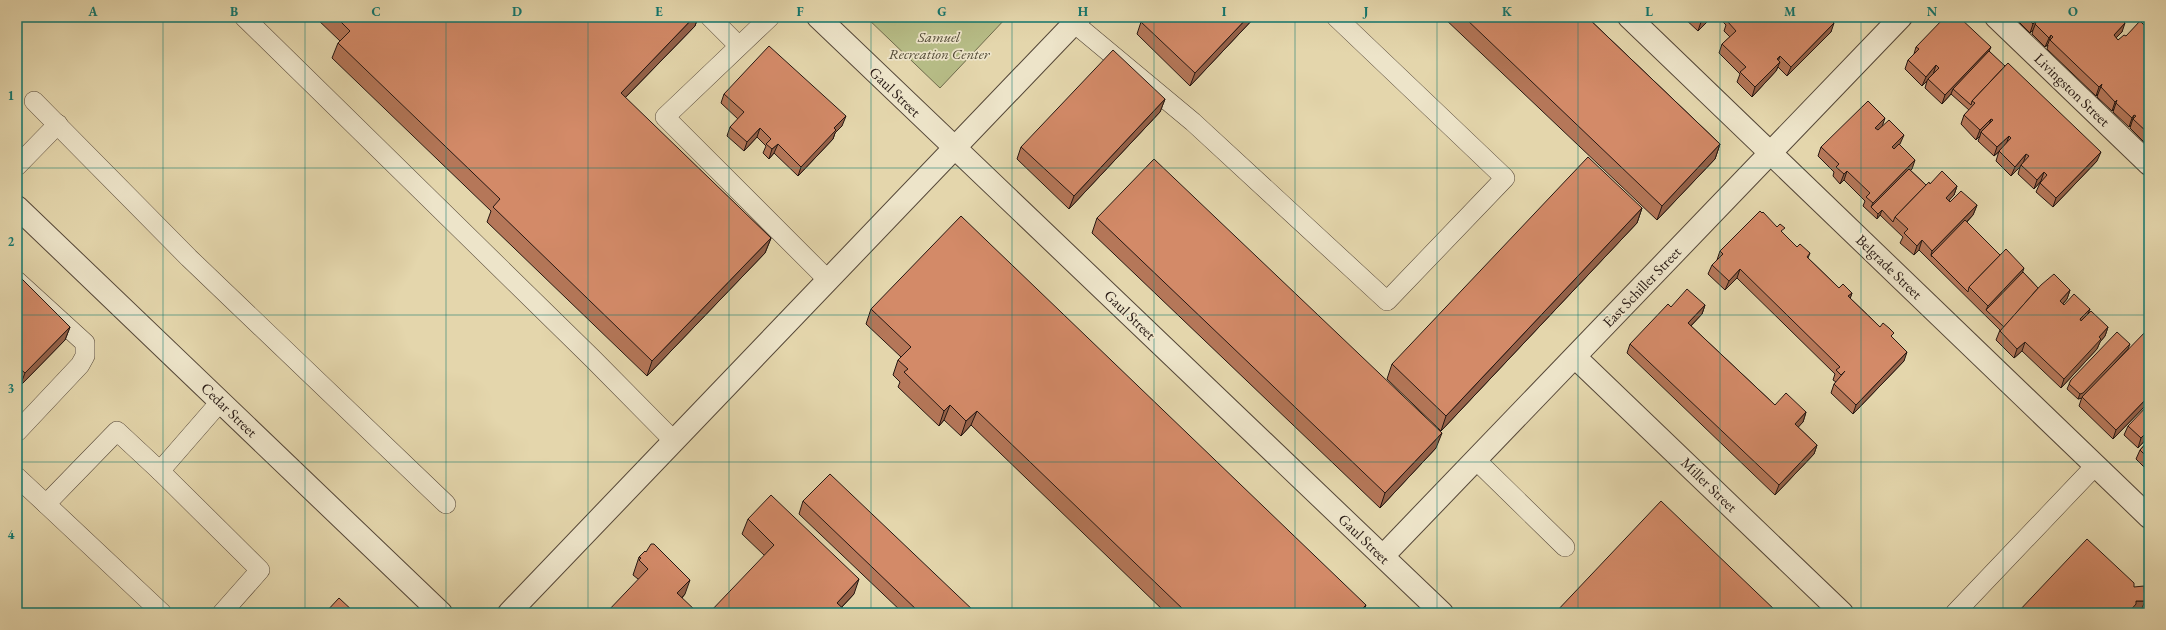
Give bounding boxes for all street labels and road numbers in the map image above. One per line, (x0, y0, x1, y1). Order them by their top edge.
street label: Livingston Street (2031, 49, 2114, 131)
street label: Gaul Street (866, 62, 925, 121)
street label: Belgrade Street (1852, 230, 1927, 303)
street label: East Schiller Street (1598, 242, 1685, 331)
street label: Gaul Street (1101, 285, 1160, 344)
street label: Cedar Street (197, 378, 262, 441)
street label: Miller Street (1677, 453, 1742, 516)
street label: Gaul Street (1335, 509, 1394, 568)

